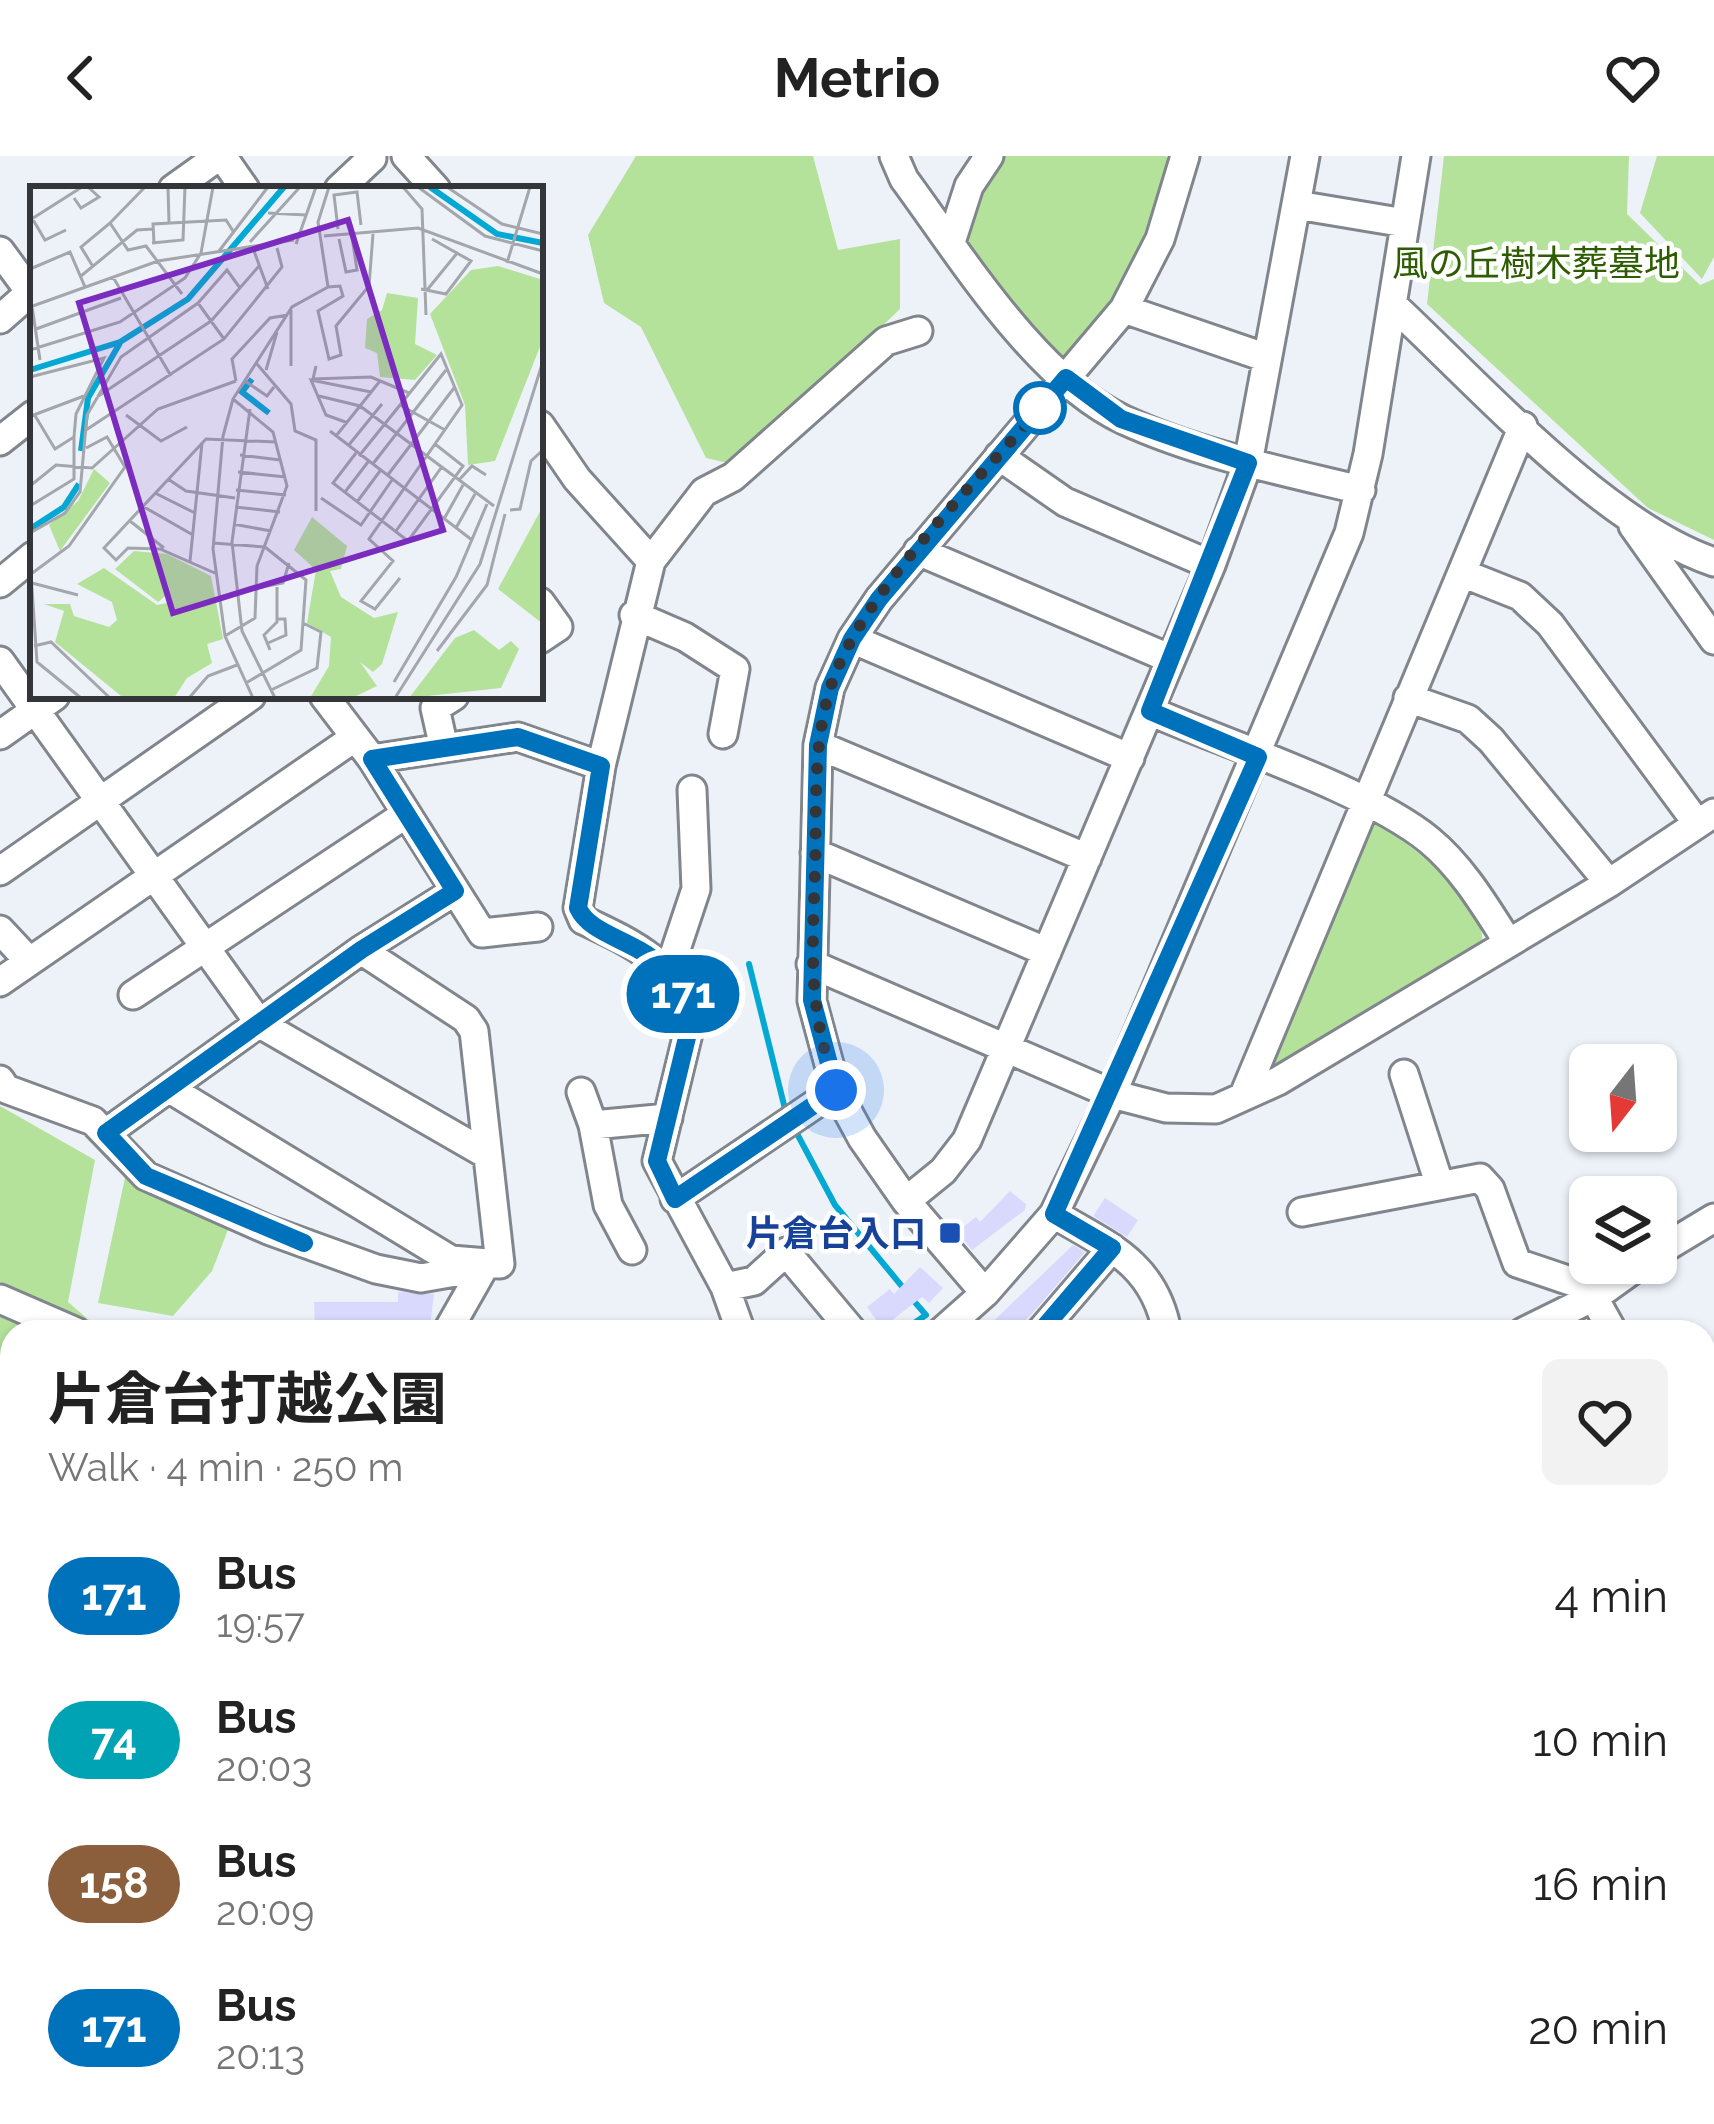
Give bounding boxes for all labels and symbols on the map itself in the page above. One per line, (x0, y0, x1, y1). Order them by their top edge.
inset map (30, 186, 543, 699)
park label: 風の丘樹木葬墓地 (1392, 242, 1680, 284)
unlabelled marker (1015, 383, 1065, 433)
line badge: 171 (614, 955, 752, 1033)
north arrow (1569, 1044, 1677, 1152)
your location (806, 1060, 866, 1120)
place label: 片倉台入口 (746, 1212, 926, 1254)
marker: 片倉台入口 (937, 1220, 963, 1246)

